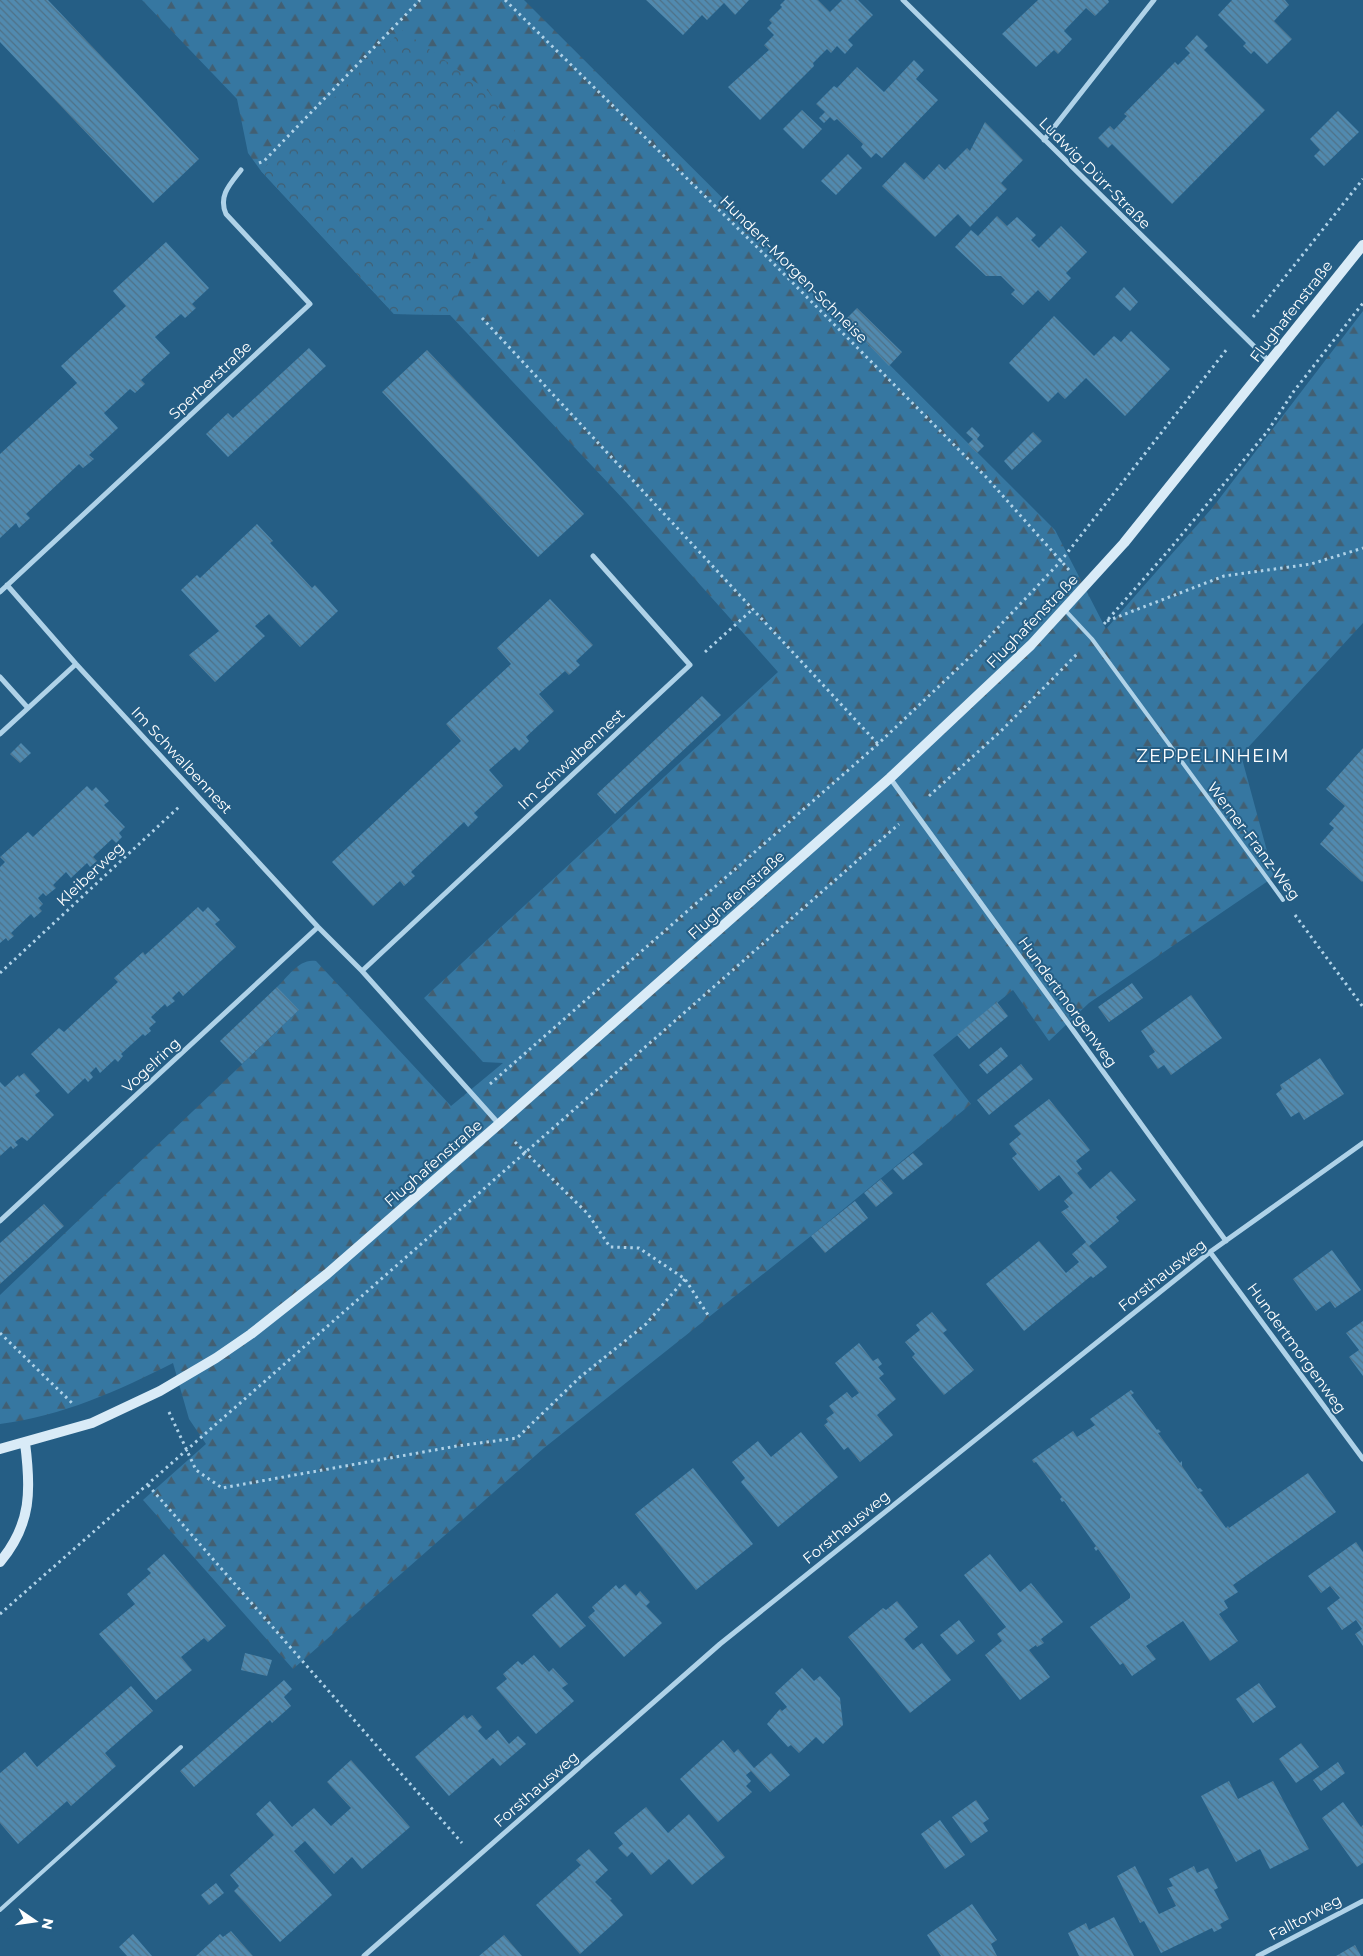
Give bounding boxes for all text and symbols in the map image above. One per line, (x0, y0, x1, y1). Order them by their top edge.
street label: Ludwig-Dürr-Straße (1035, 113, 1155, 233)
street label: Hundert-Morgen-Schneise (716, 191, 872, 347)
street label: Flughafenstraße (1245, 256, 1337, 366)
street label: Sperberstraße (165, 337, 255, 423)
street label: Flughafenstraße (982, 570, 1082, 672)
street label: Im Schwalbennest (127, 702, 237, 818)
street label: Im Schwalbennest (513, 704, 629, 814)
district label: ZEPPELINHEIM (1136, 745, 1290, 767)
street label: Werner-Franz-Weg (1203, 778, 1305, 904)
street label: Kleiberweg (52, 838, 128, 910)
street label: Flughafenstraße (684, 847, 788, 943)
street label: Hundertmorgenweg (1014, 933, 1122, 1071)
street label: Vogelring (118, 1033, 184, 1097)
street label: Flughafenstraße (380, 1115, 486, 1211)
street label: Forsthausweg (1114, 1235, 1210, 1315)
street label: Hundertmorgenweg (1243, 1279, 1351, 1417)
street label: Forsthausweg (799, 1486, 893, 1568)
street label: Forsthausweg (490, 1747, 582, 1831)
street label: Falltorweg (1265, 1890, 1345, 1944)
north arrow (10, 1896, 60, 1946)
text: N (38, 1916, 58, 1931)

